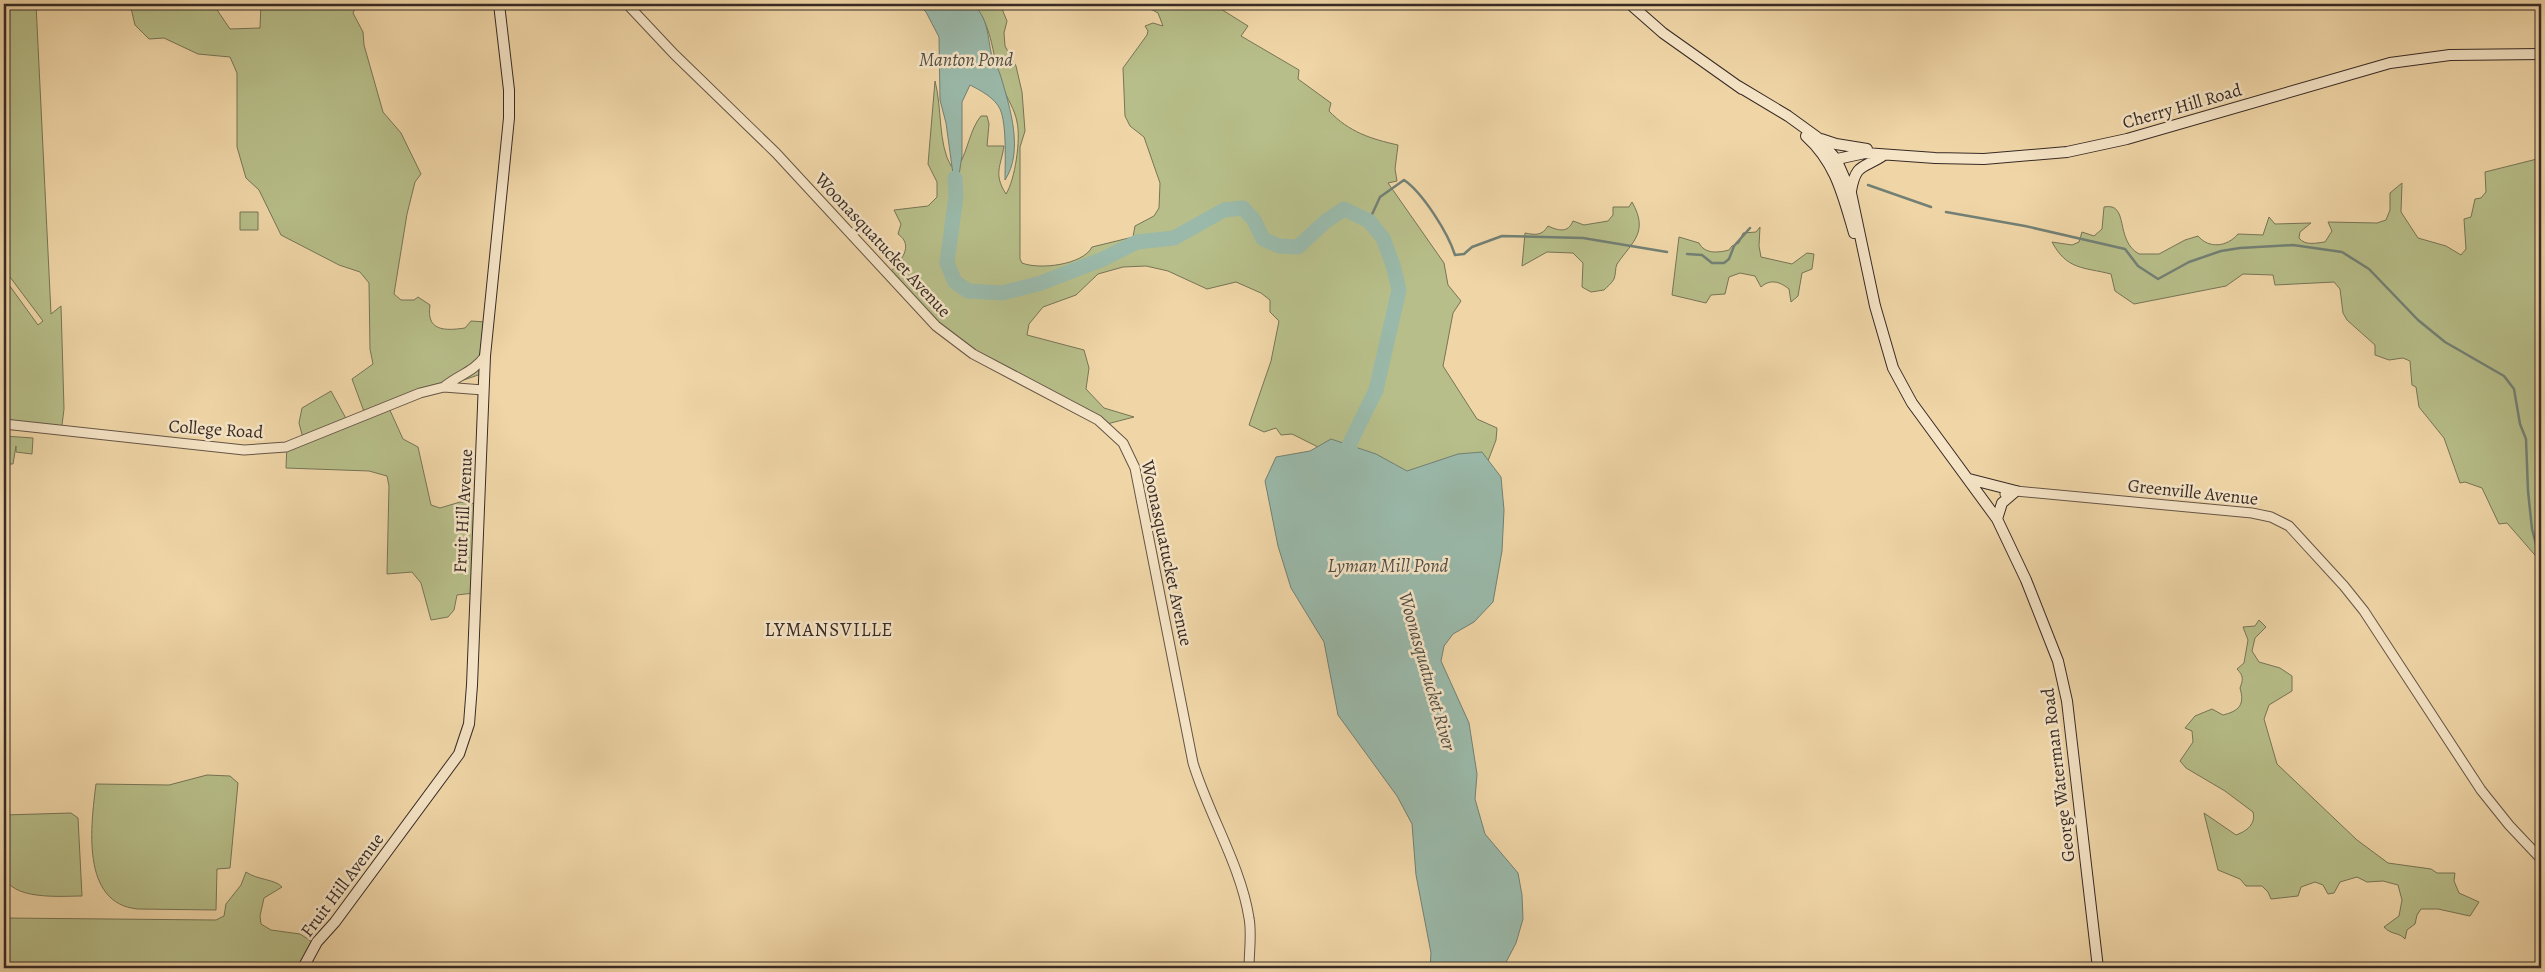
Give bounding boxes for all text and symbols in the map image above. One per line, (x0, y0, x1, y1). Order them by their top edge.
water label: Manton Pond (919, 47, 1013, 73)
street label: Cherry Hill Road (2120, 77, 2245, 134)
street label: Woonasquatucket Avenue (809, 167, 956, 322)
street label: College Road (168, 414, 264, 444)
street label: Fruit Hill Avenue (448, 448, 478, 574)
street label: Woonasquatucket Avenue (1135, 457, 1198, 648)
street label: Greenville Avenue (2127, 473, 2259, 511)
water label: Lyman Mill Pond (1328, 553, 1449, 579)
water label: Woonasquatucket River (1392, 589, 1463, 755)
district label: LYMANSVILLE (764, 617, 894, 643)
street label: George Waterman Road (2035, 686, 2081, 863)
street label: Fruit Hill Avenue (295, 828, 389, 942)

